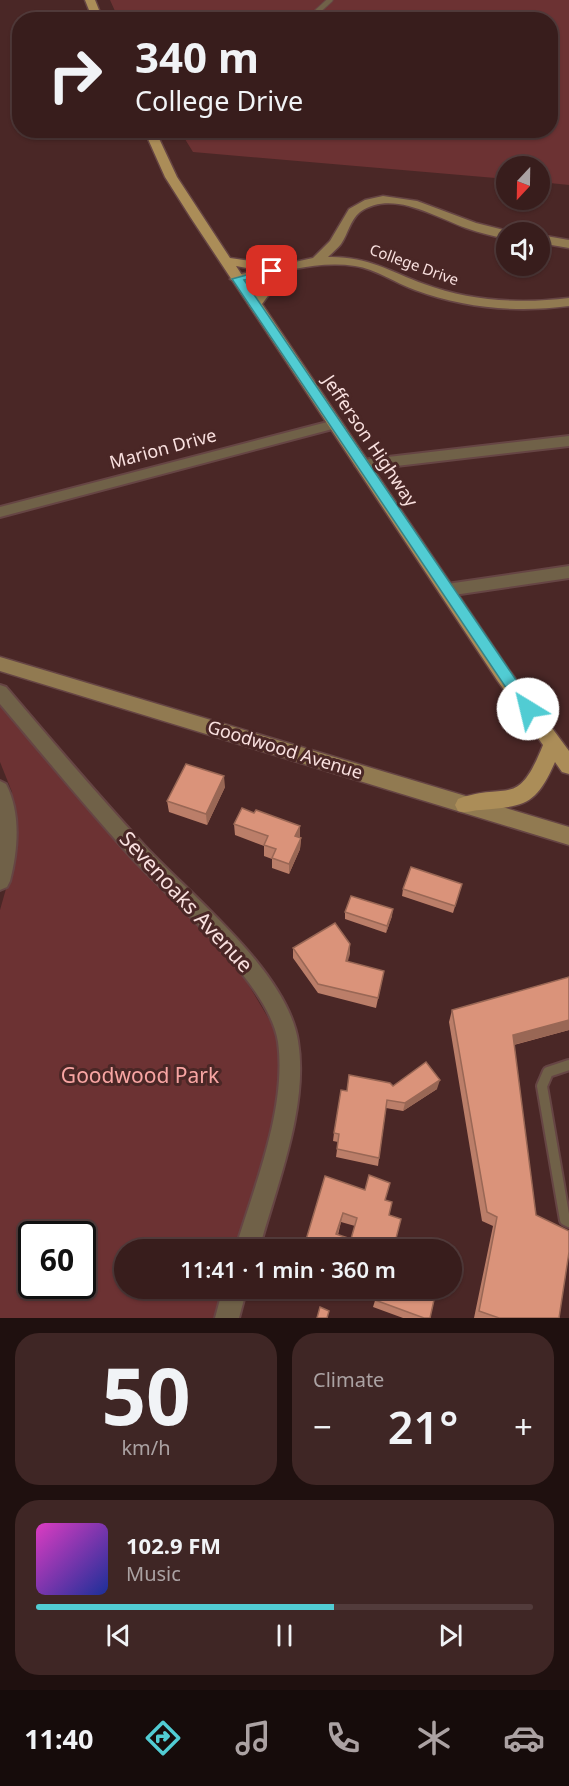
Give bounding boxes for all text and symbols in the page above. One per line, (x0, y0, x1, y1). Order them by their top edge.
text: 340 m (135, 28, 259, 85)
icon: right (36, 36, 114, 114)
text: College Drive (135, 82, 303, 119)
north arrow (496, 156, 550, 210)
map controls (496, 156, 550, 276)
button: sound (496, 222, 550, 276)
street label: College Drive (367, 239, 462, 289)
pin (246, 245, 297, 296)
icon: arrive (255, 254, 288, 287)
street label: Jefferson Highway (317, 368, 424, 512)
street label: Marion Drive (107, 422, 219, 474)
position arrow (496, 677, 560, 741)
street label: Goodwood Avenue (205, 714, 366, 784)
street label: Sevenoaks Avenue (114, 825, 260, 978)
park label: Goodwood Park (61, 1061, 220, 1089)
speed limit sign: 60 (18, 1221, 96, 1299)
text: 11:41 · 1 min · 360 m (180, 1254, 396, 1284)
text: 50 (101, 1342, 191, 1448)
text: Climate (313, 1366, 384, 1393)
text: 21° (388, 1396, 458, 1457)
text: − (313, 1404, 332, 1449)
text: + (514, 1404, 533, 1449)
text: km/h (121, 1434, 171, 1461)
text: 102.9 FM (126, 1530, 221, 1560)
text: Music (126, 1560, 181, 1587)
icon: previous (102, 1619, 135, 1652)
icon: pause (268, 1619, 301, 1652)
icon: next (434, 1619, 467, 1652)
icon: directions (142, 1717, 184, 1759)
icon: music (232, 1717, 274, 1759)
icon: phone (322, 1717, 364, 1759)
icon: climate (413, 1717, 455, 1759)
icon: car (503, 1717, 545, 1759)
text: 11:40 (24, 1720, 94, 1757)

